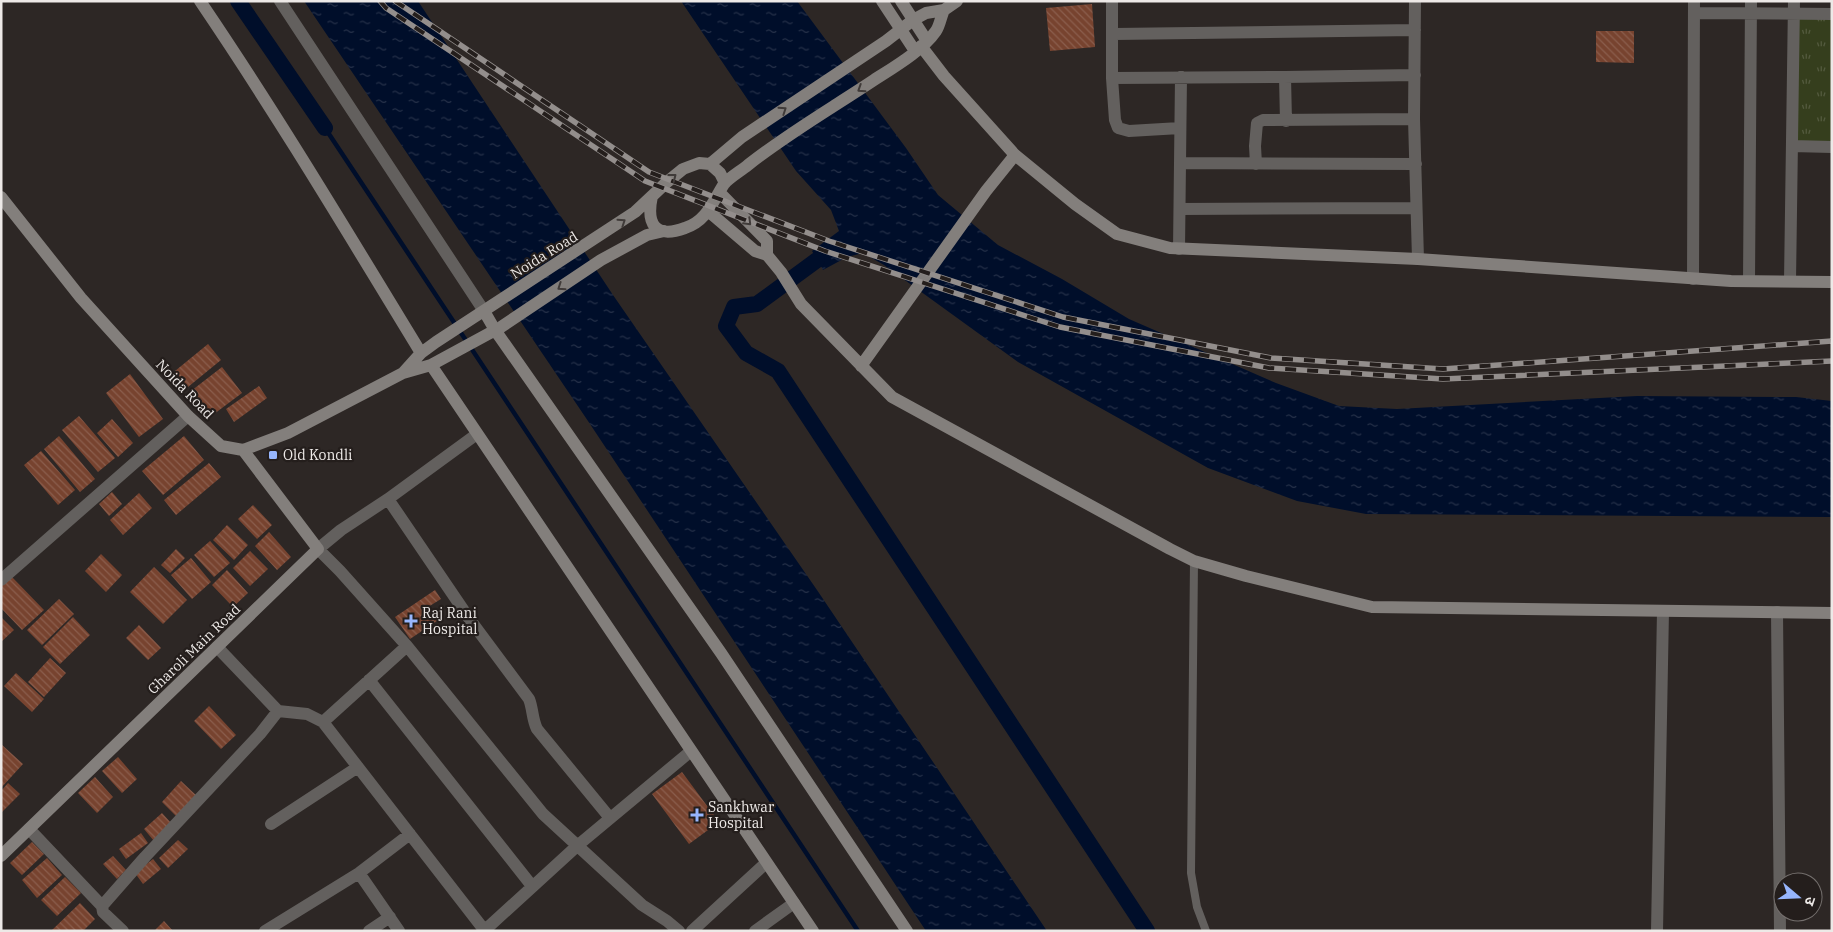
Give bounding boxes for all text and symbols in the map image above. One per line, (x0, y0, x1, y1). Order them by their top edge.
one-way arrow (857, 83, 867, 92)
one-way arrow (777, 107, 786, 116)
one-way arrow (667, 174, 676, 182)
one-way arrow (743, 216, 752, 225)
one-way arrow (617, 218, 626, 228)
street label: Noida Road (507, 227, 581, 283)
one-way arrow (557, 281, 567, 290)
street label: Noida Road (152, 355, 218, 423)
place label: Old Kondli (283, 446, 353, 464)
marker: Old Kondli (267, 449, 279, 461)
street label: Gharoli Main Road (144, 600, 245, 698)
place label: Raj Rani Hospital (422, 604, 478, 638)
marker: Raj Rani Hospital (404, 614, 418, 628)
place label: Sankhwar Hospital (708, 798, 775, 832)
marker: Sankhwar Hospital (690, 808, 704, 822)
north arrow (1773, 872, 1823, 922)
text: उ (1800, 894, 1820, 909)

